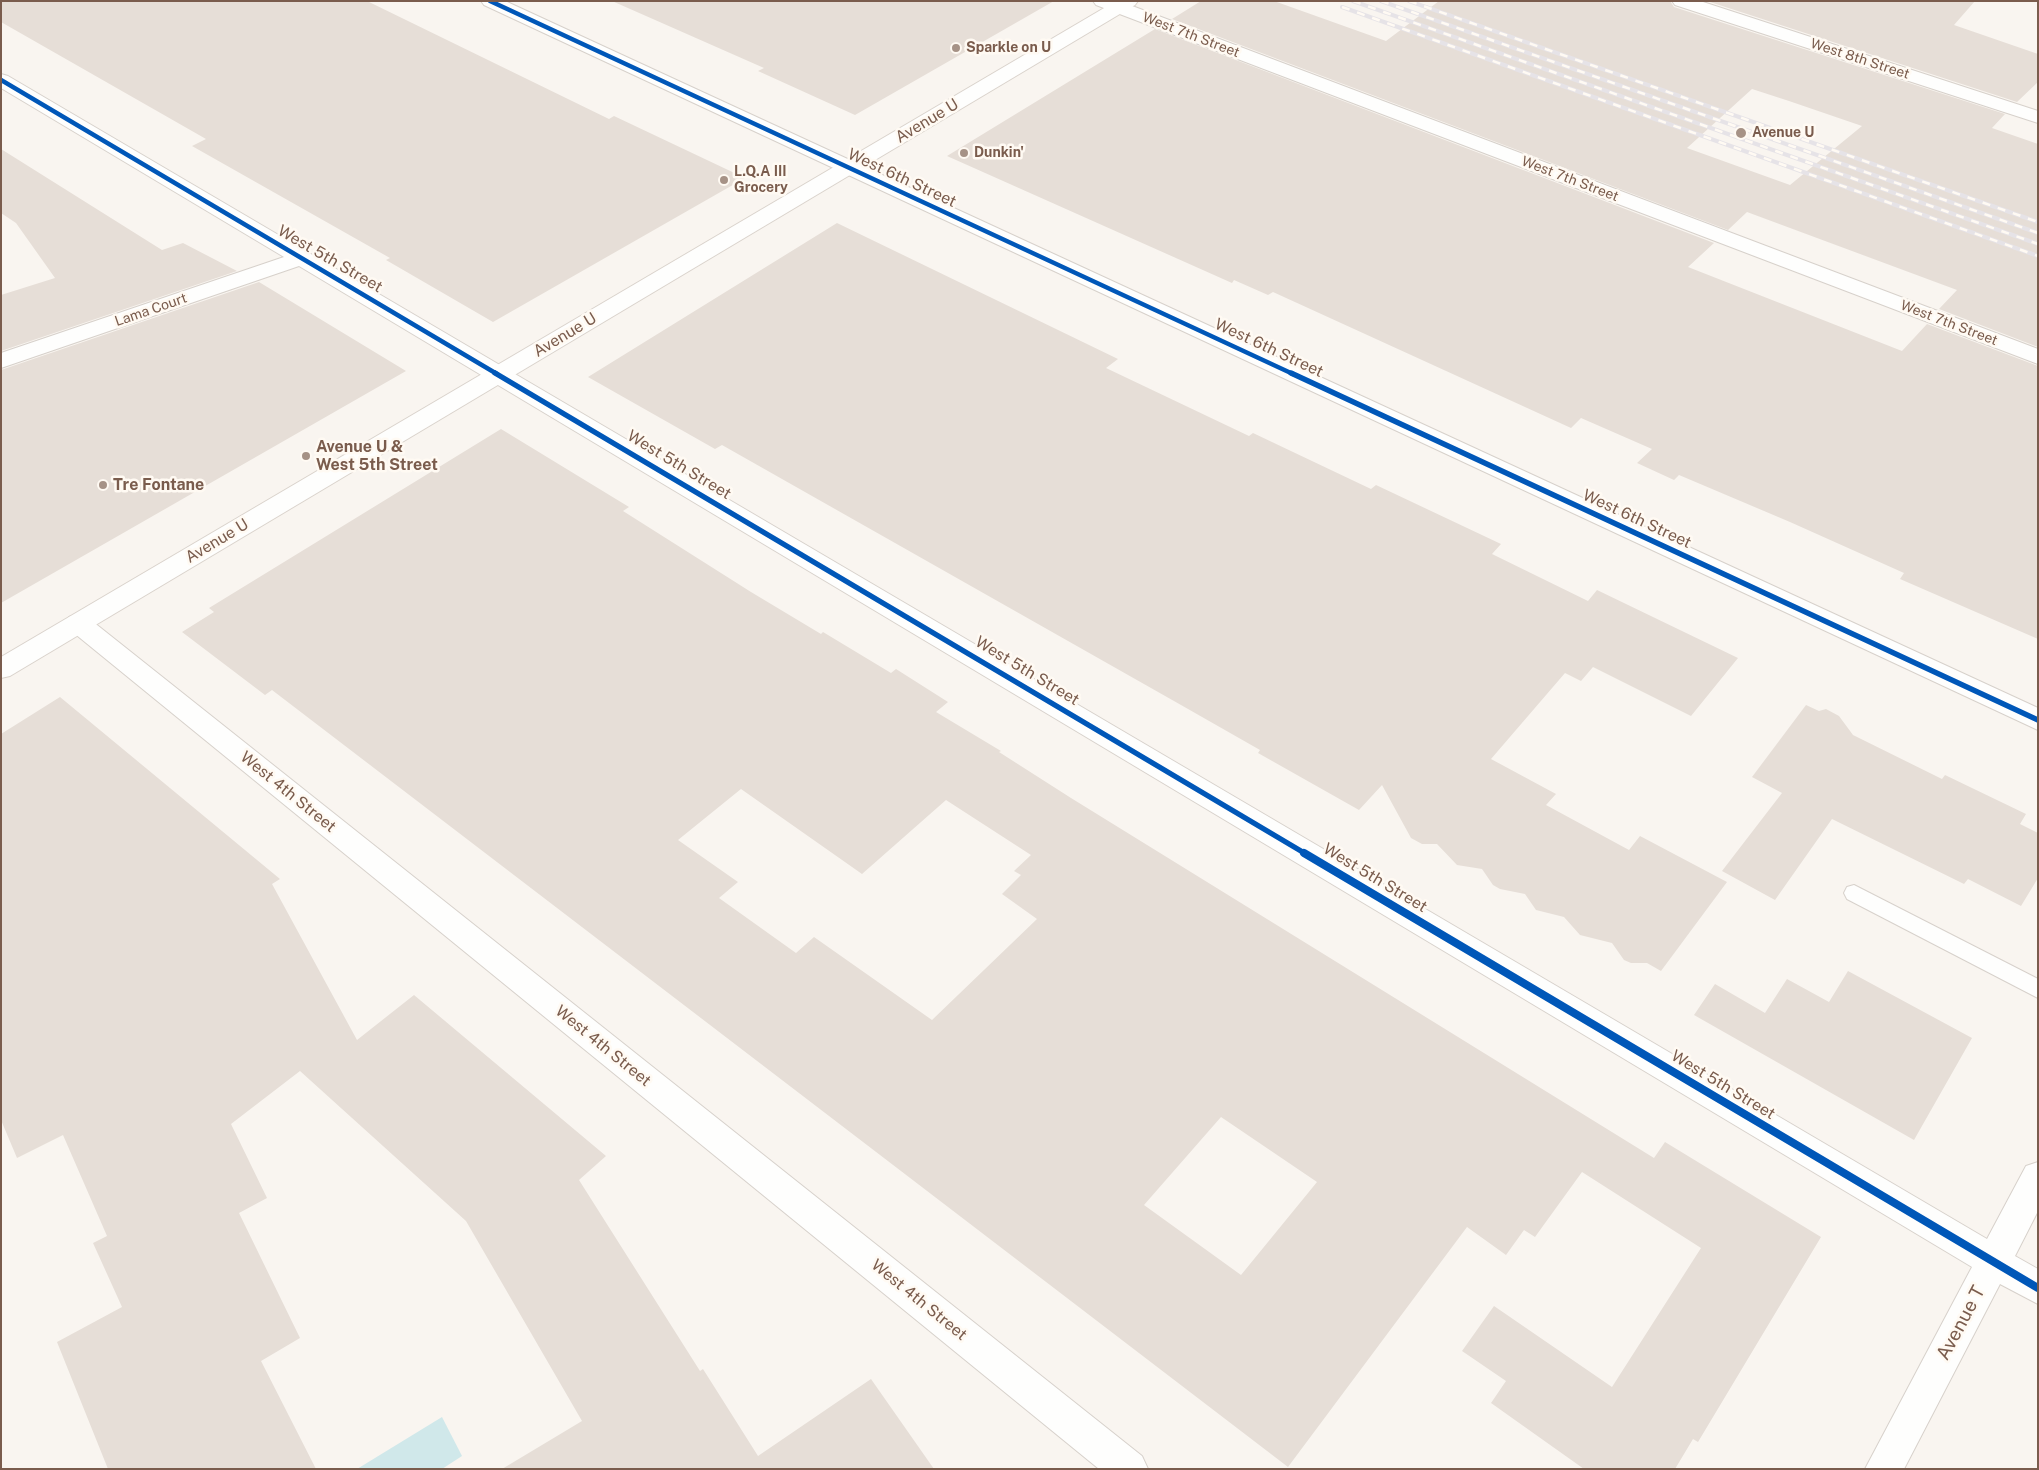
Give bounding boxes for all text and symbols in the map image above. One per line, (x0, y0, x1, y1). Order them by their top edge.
street label: West 7th Street (1140, 9, 1242, 61)
street label: West 8th Street (1808, 35, 1912, 83)
place label: Sparkle on U (966, 40, 1051, 56)
marker: Sparkle on U (950, 42, 962, 54)
street label: Avenue U (892, 95, 962, 147)
place label: Avenue U (1752, 125, 1814, 141)
marker: Avenue U (1734, 126, 1748, 140)
street label: West 6th Street (845, 144, 959, 212)
place label: Dunkin' (974, 145, 1024, 161)
marker: Dunkin' (958, 147, 970, 159)
street label: West 7th Street (1519, 153, 1621, 205)
place label: L.Q.A III Grocery (734, 164, 788, 196)
marker: L.Q.A III Grocery (718, 174, 730, 186)
street label: West 5th Street (274, 221, 386, 297)
street label: Lama Court (113, 290, 189, 330)
street label: West 7th Street (1898, 297, 2000, 349)
street label: Avenue U (530, 309, 600, 361)
street label: West 6th Street (1212, 314, 1326, 382)
street label: West 5th Street (624, 426, 734, 504)
place label: Avenue U & West 5th Street (316, 437, 438, 475)
marker: Avenue U & West 5th Street (300, 450, 312, 462)
place label: Tre Fontane (113, 475, 204, 495)
marker: Tre Fontane (97, 479, 109, 491)
street label: West 6th Street (1580, 485, 1694, 553)
street label: Avenue U (182, 515, 252, 567)
street label: West 5th Street (972, 632, 1082, 710)
street label: West 4th Street (236, 748, 340, 836)
street label: West 5th Street (1320, 839, 1430, 917)
street label: West 4th Street (551, 1002, 655, 1090)
street label: West 5th Street (1668, 1046, 1778, 1124)
street label: West 4th Street (867, 1256, 971, 1344)
street label: Avenue T (1932, 1282, 1990, 1364)

